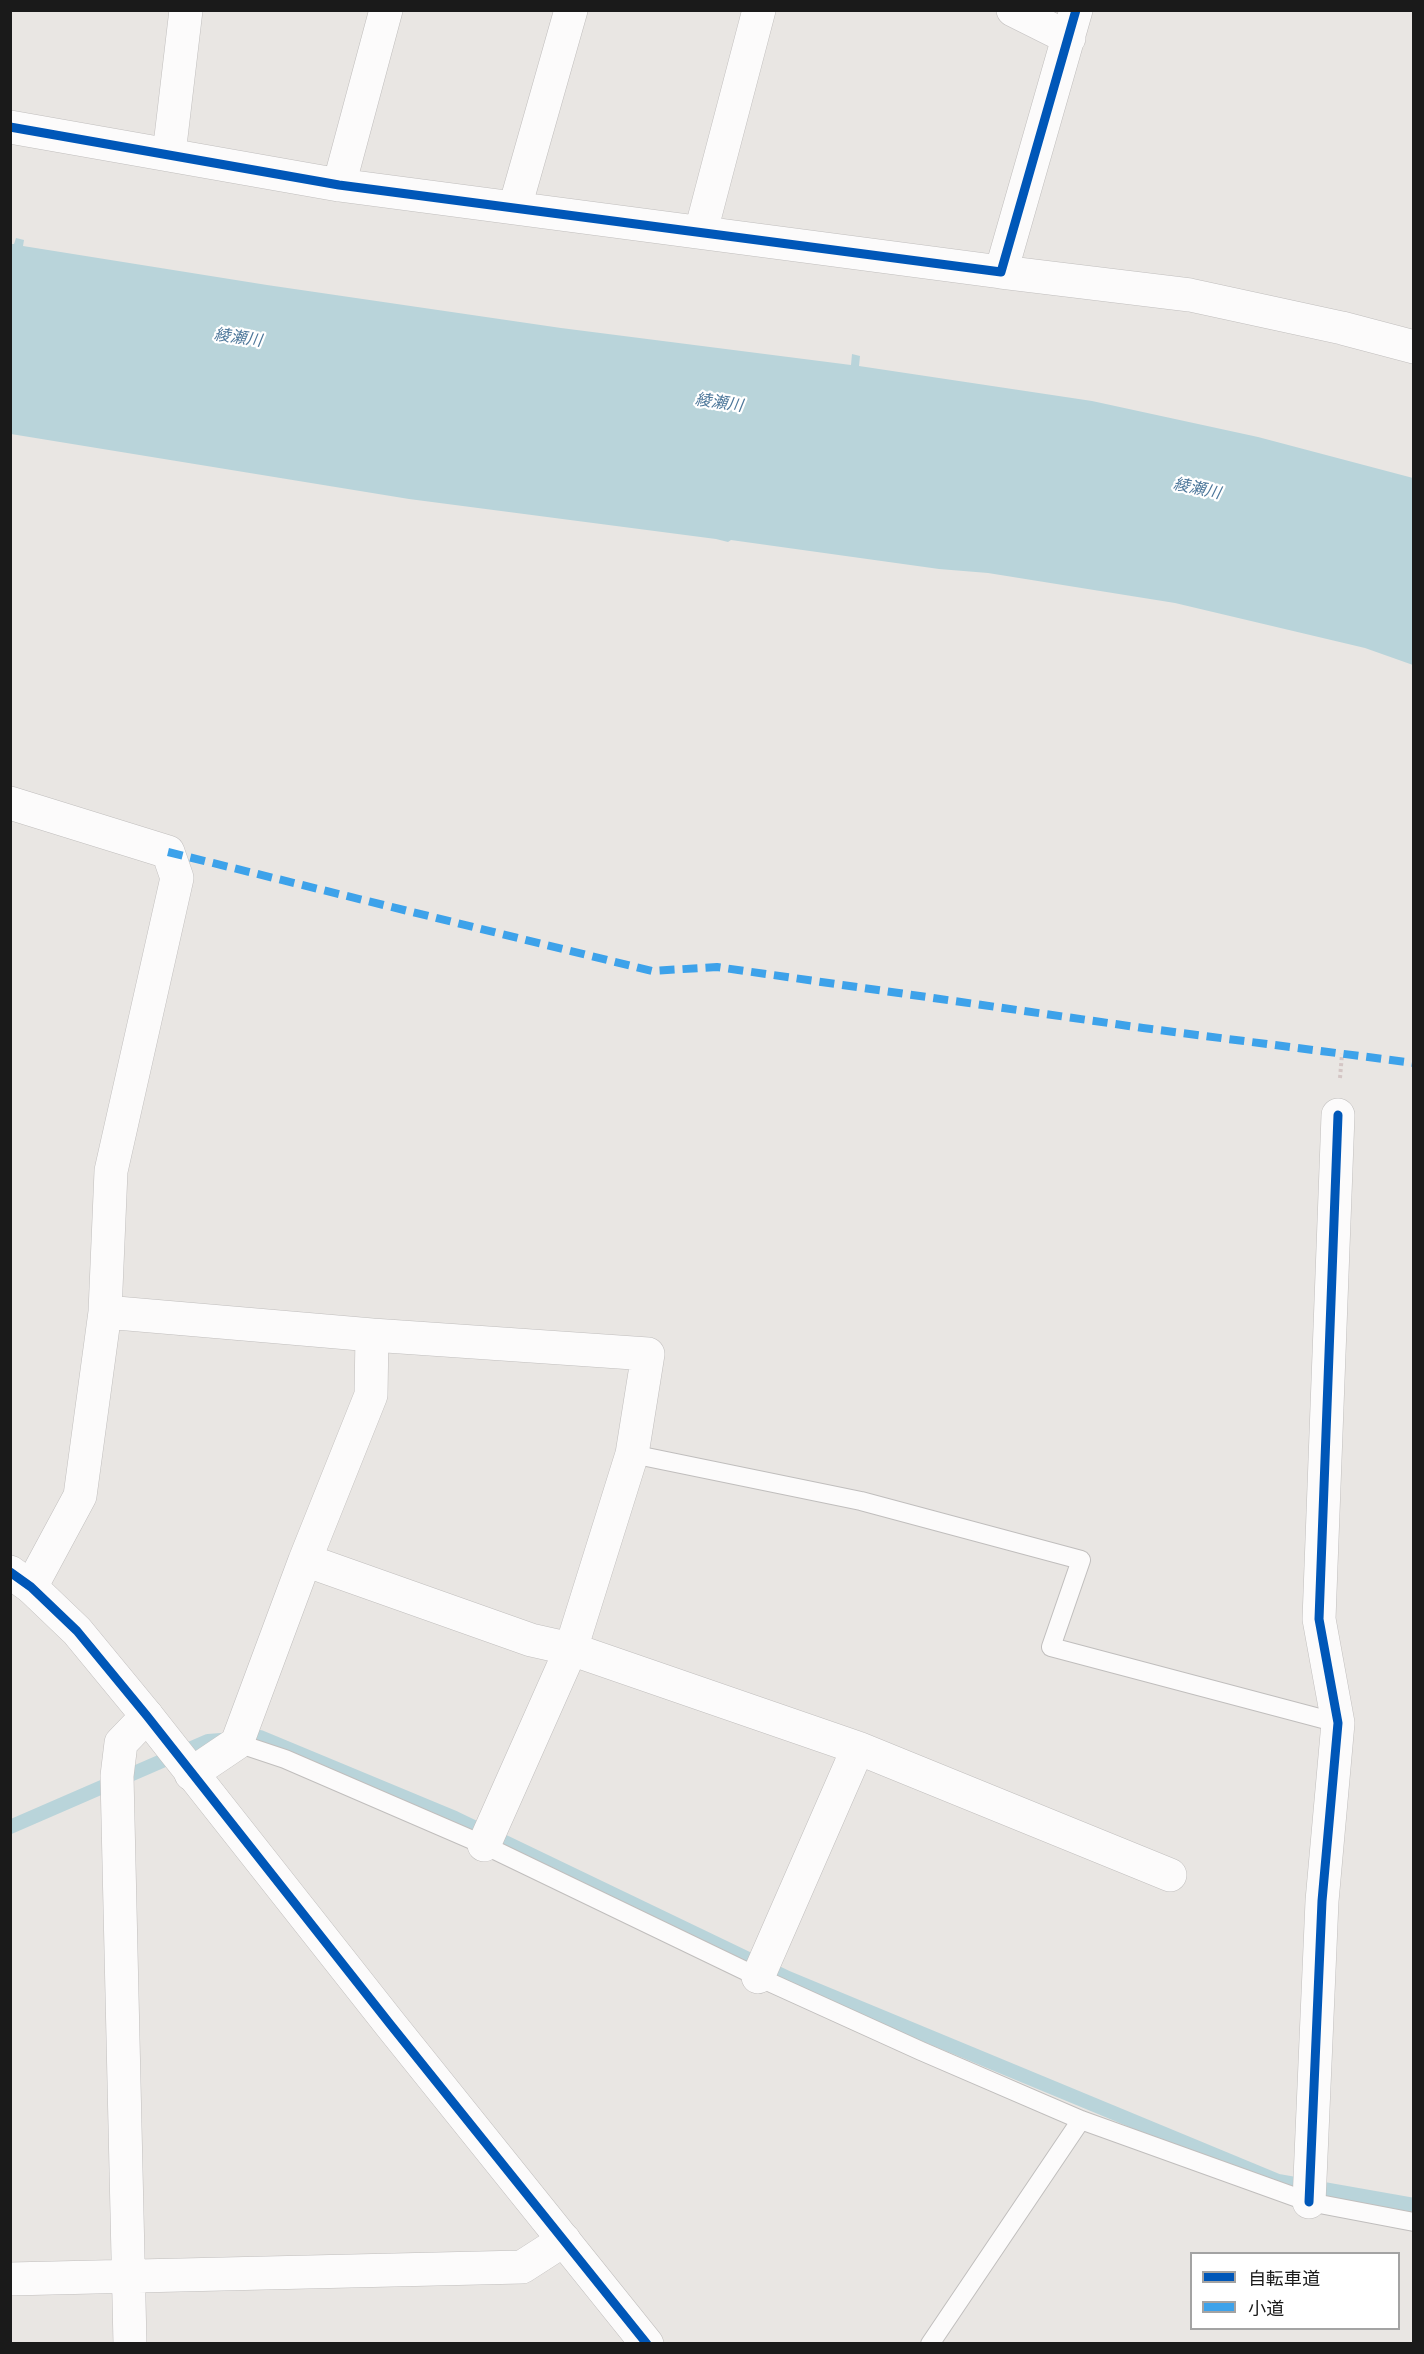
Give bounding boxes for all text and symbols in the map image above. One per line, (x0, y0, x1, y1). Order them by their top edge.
water label: 綾瀬川 (213, 325, 263, 351)
water label: 綾瀬川 (694, 390, 744, 416)
water label: 綾瀬川 (1172, 475, 1222, 503)
legend (1190, 2252, 1400, 2330)
text: 自転車道 (1248, 2267, 1320, 2290)
text: 小道 (1248, 2297, 1284, 2320)

